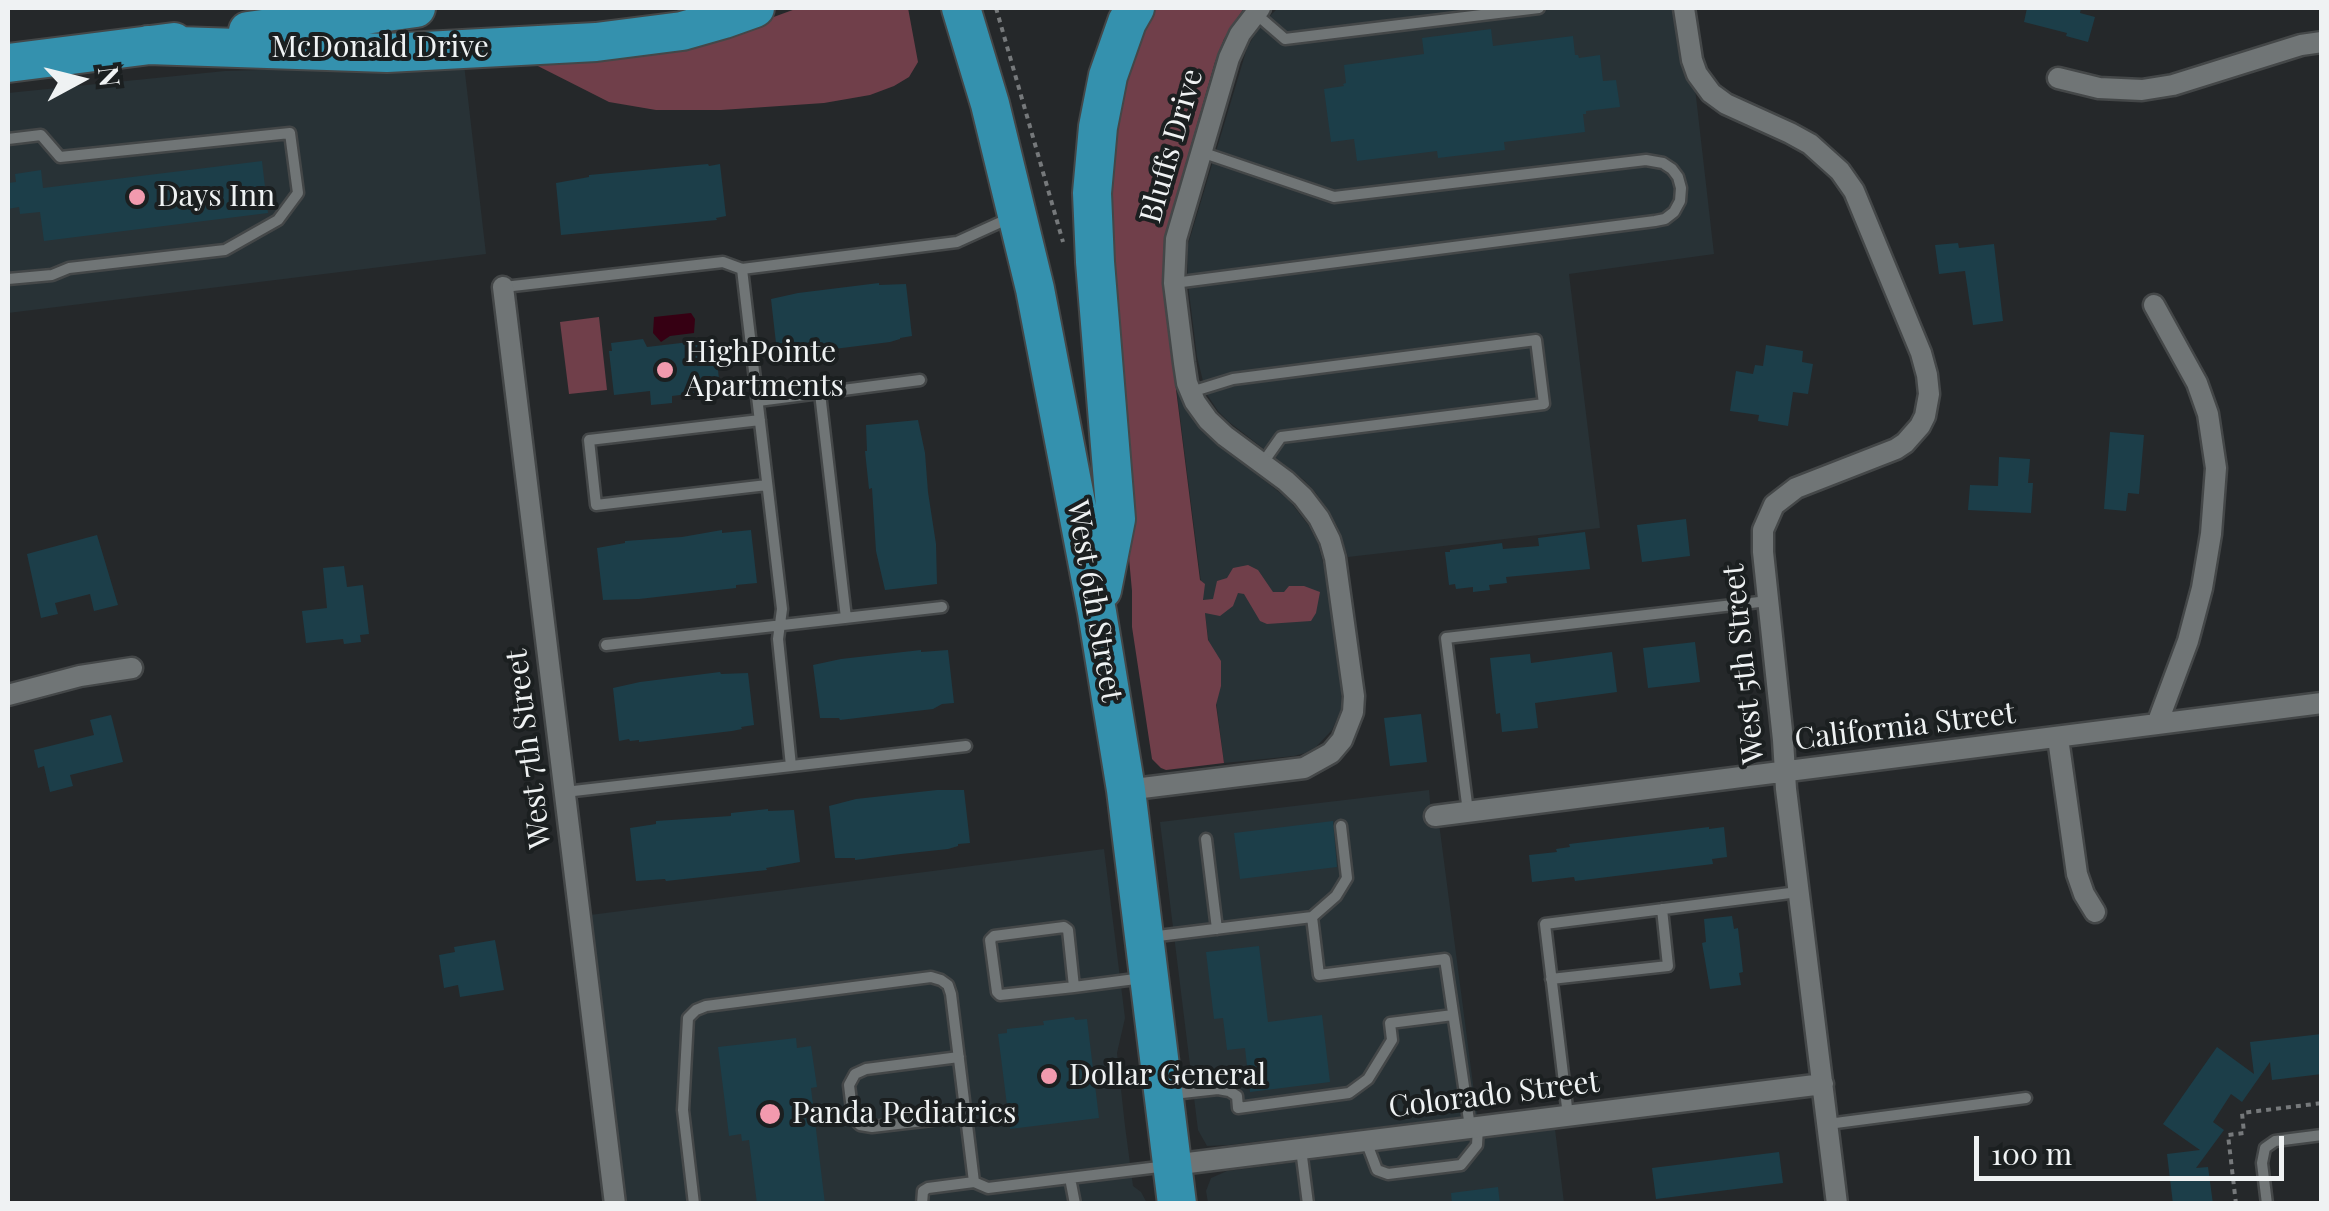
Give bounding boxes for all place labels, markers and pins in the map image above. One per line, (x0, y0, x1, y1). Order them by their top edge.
place label: Days Inn (157, 179, 275, 215)
marker: Days Inn (126, 186, 148, 208)
place label: HighPointe Apartments (685, 335, 844, 406)
marker: HighPointe Apartments (654, 359, 676, 381)
place label: Dollar General (1069, 1058, 1266, 1094)
marker: Dollar General (1038, 1065, 1060, 1087)
place label: Panda Pediatrics (792, 1096, 1016, 1132)
marker: Panda Pediatrics (757, 1101, 783, 1127)

